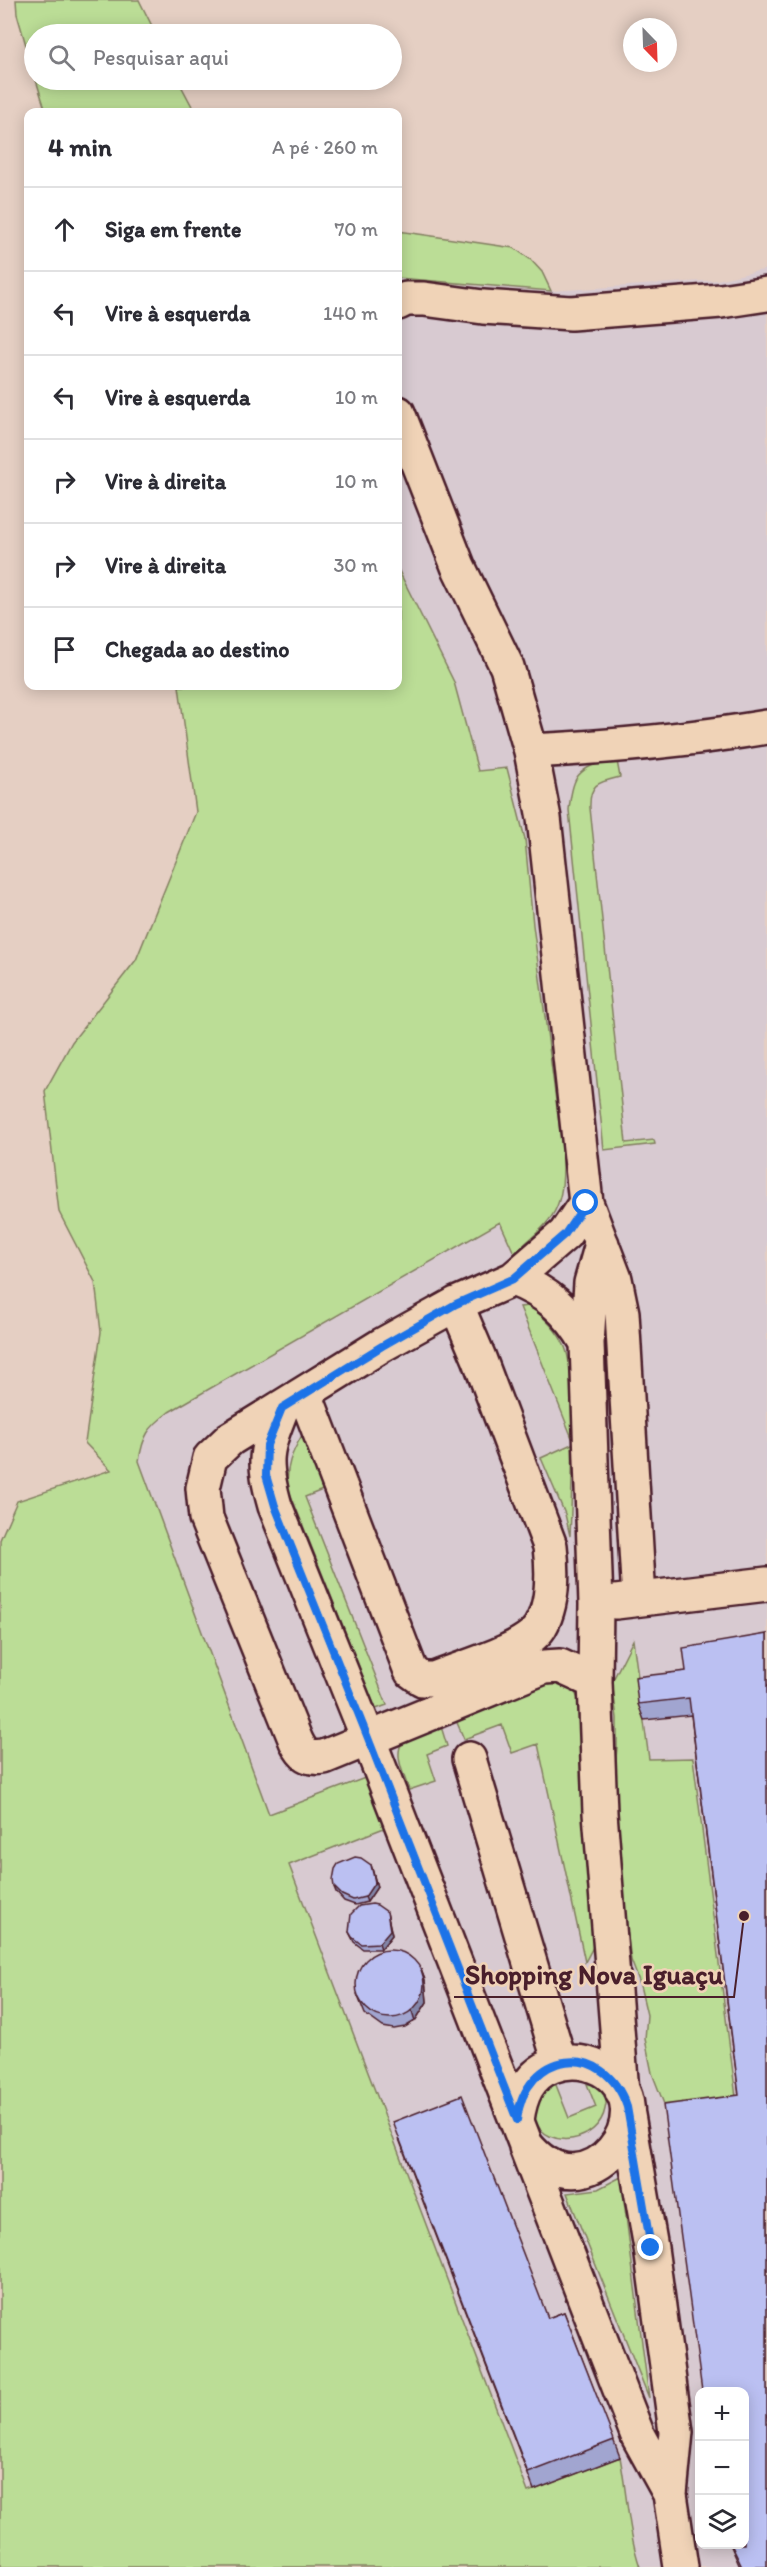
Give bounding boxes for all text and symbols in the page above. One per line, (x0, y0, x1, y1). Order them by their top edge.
north arrow (623, 18, 677, 72)
search box (24, 24, 402, 90)
icon: search (45, 41, 78, 74)
text: Pesquisar aqui (93, 44, 229, 71)
text: 4 min (48, 131, 112, 163)
text: A pé · 260 m (272, 135, 378, 159)
icon: ahead (48, 213, 81, 246)
text: Siga em frente (105, 216, 241, 243)
text: 70 m (334, 217, 378, 241)
icon: left (48, 297, 81, 330)
text: Vire à esquerda (105, 300, 250, 327)
text: 140 m (323, 301, 378, 325)
icon: left (48, 381, 81, 414)
text: Vire à esquerda (105, 384, 250, 411)
text: 10 m (335, 385, 378, 409)
icon: right (48, 465, 81, 498)
text: Vire à direita (105, 468, 226, 495)
text: 10 m (335, 469, 378, 493)
icon: right (48, 549, 81, 582)
text: Vire à direita (105, 552, 226, 579)
text: 30 m (333, 553, 378, 577)
icon: arrive (48, 633, 81, 666)
text: Chegada ao destino (105, 636, 289, 663)
route start (572, 1189, 598, 1215)
callout: Shopping Nova Iguaçu (454, 1952, 734, 1997)
text: Shopping Nova Iguaçu (465, 1958, 723, 1991)
route end (637, 2234, 663, 2260)
map controls (695, 2387, 749, 2549)
button: + (695, 2387, 749, 2441)
button: − (695, 2441, 749, 2495)
button: layers (695, 2495, 749, 2549)

